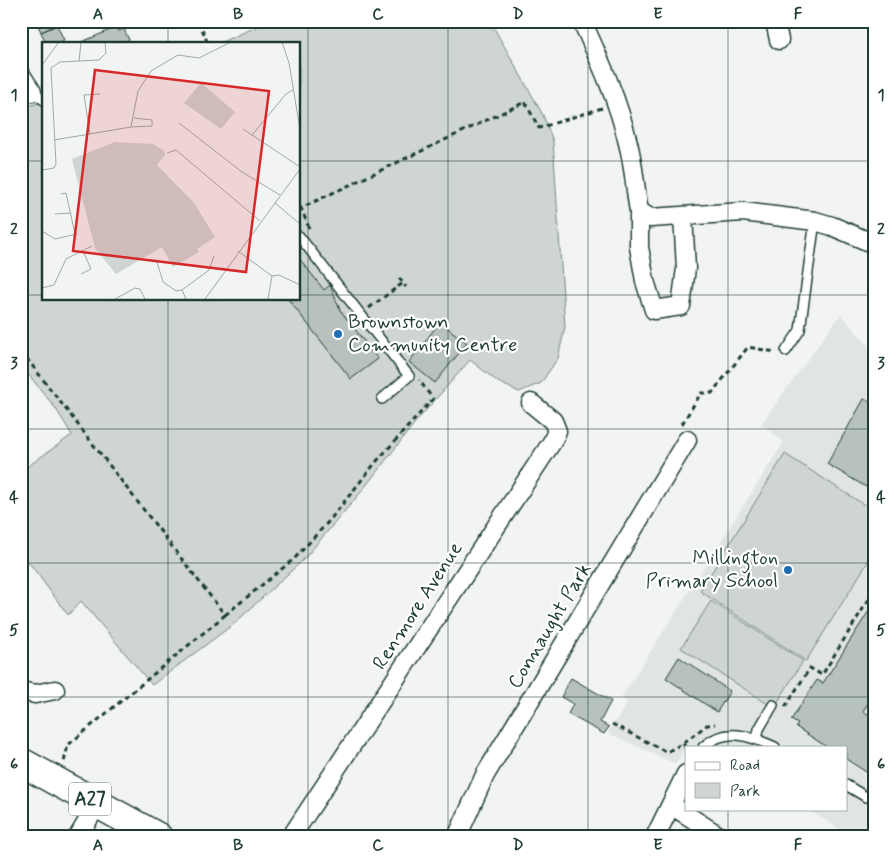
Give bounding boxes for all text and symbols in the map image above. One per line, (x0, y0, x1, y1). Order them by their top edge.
text: A (93, 4, 103, 25)
text: B (233, 4, 243, 25)
text: C (372, 4, 384, 25)
text: D (512, 4, 524, 25)
text: E (653, 4, 663, 25)
text: F (794, 4, 803, 25)
inset map (42, 42, 300, 300)
text: 1 (10, 85, 18, 106)
text: 1 (877, 85, 885, 106)
text: 2 (10, 219, 18, 240)
text: 2 (877, 219, 885, 240)
place label: Brownstown Community Centre (348, 309, 517, 359)
marker: Brownstown Community Centre (332, 328, 344, 340)
text: 3 (10, 353, 18, 374)
text: 3 (877, 353, 885, 374)
text: 4 (9, 487, 19, 508)
text: 4 (876, 487, 886, 508)
street label: Renmore Avenue (367, 537, 470, 675)
place label: Millington Primary School (646, 545, 778, 595)
street label: Connaught Park (502, 558, 598, 694)
marker: Millington Primary School (782, 564, 794, 576)
text: 5 (9, 620, 19, 641)
text: 5 (876, 620, 886, 641)
legend (685, 746, 848, 810)
text: 6 (10, 754, 18, 775)
text: 6 (877, 754, 885, 775)
text: Road (730, 756, 760, 776)
road number: A27 (69, 782, 111, 816)
text: Park (730, 782, 760, 802)
text: A (93, 835, 103, 856)
text: B (233, 835, 243, 856)
text: C (372, 835, 384, 856)
text: D (512, 835, 524, 856)
text: E (653, 835, 663, 856)
text: F (794, 835, 803, 856)

